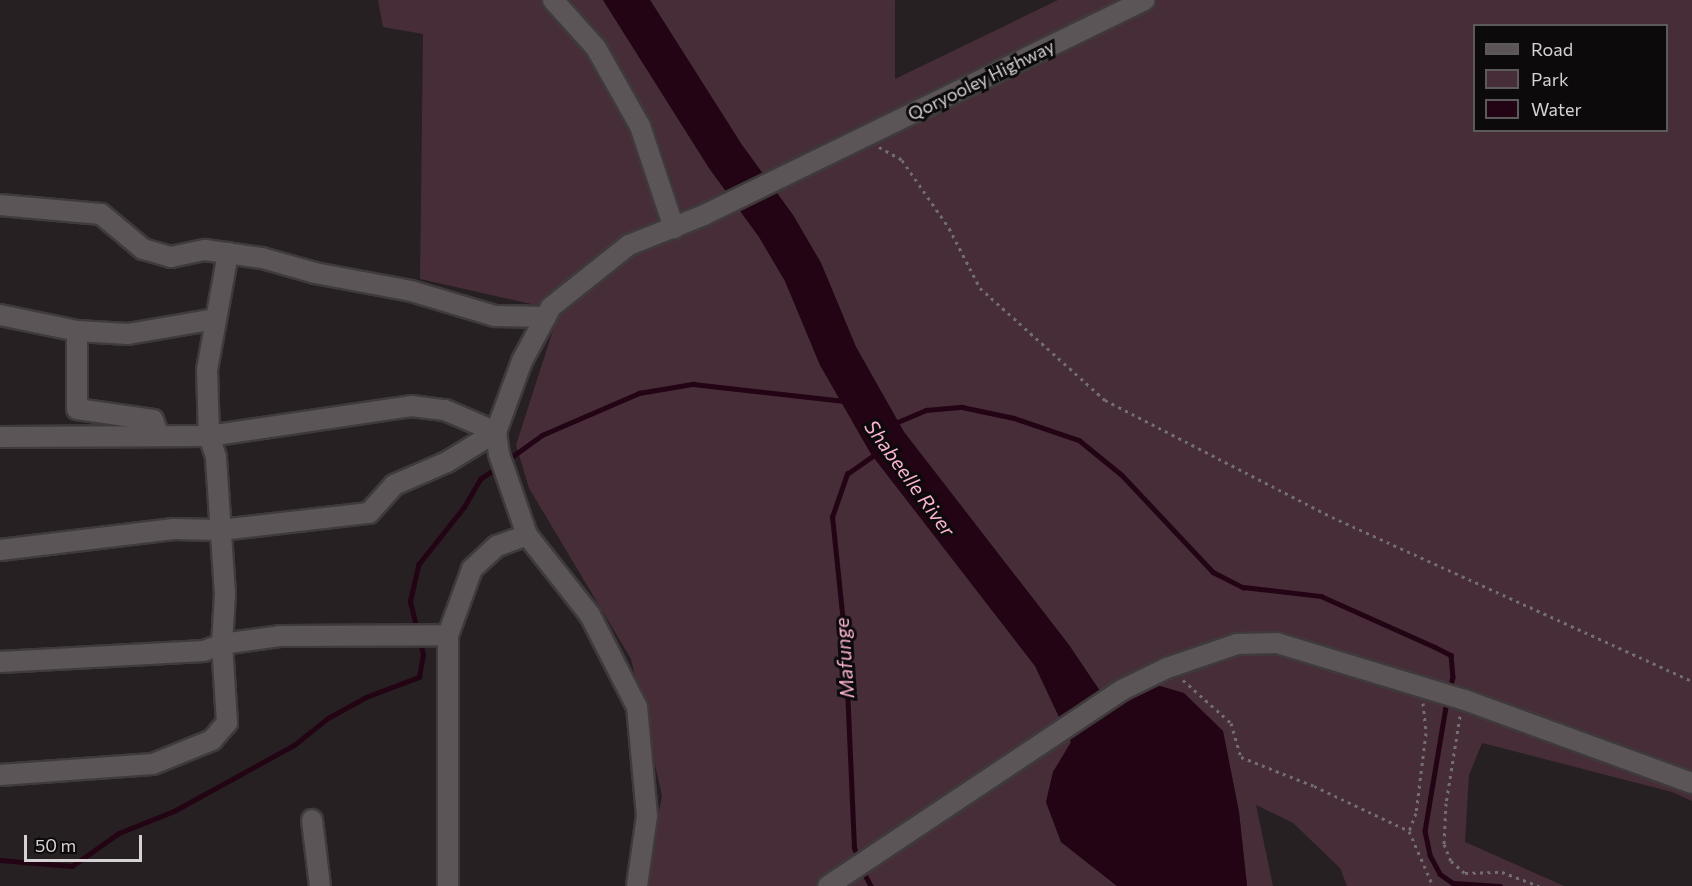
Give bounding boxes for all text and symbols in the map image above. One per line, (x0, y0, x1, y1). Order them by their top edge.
legend (1473, 24, 1668, 132)
street label: Qoryooley Highway (904, 35, 1058, 125)
text: Road (1531, 38, 1573, 60)
text: Park (1531, 68, 1569, 90)
text: Water (1531, 98, 1582, 120)
water label: Shabeelle River (860, 415, 960, 541)
water label: Mafunge (829, 617, 859, 699)
scale bar (27, 823, 146, 861)
text: 50 m (35, 834, 76, 856)

